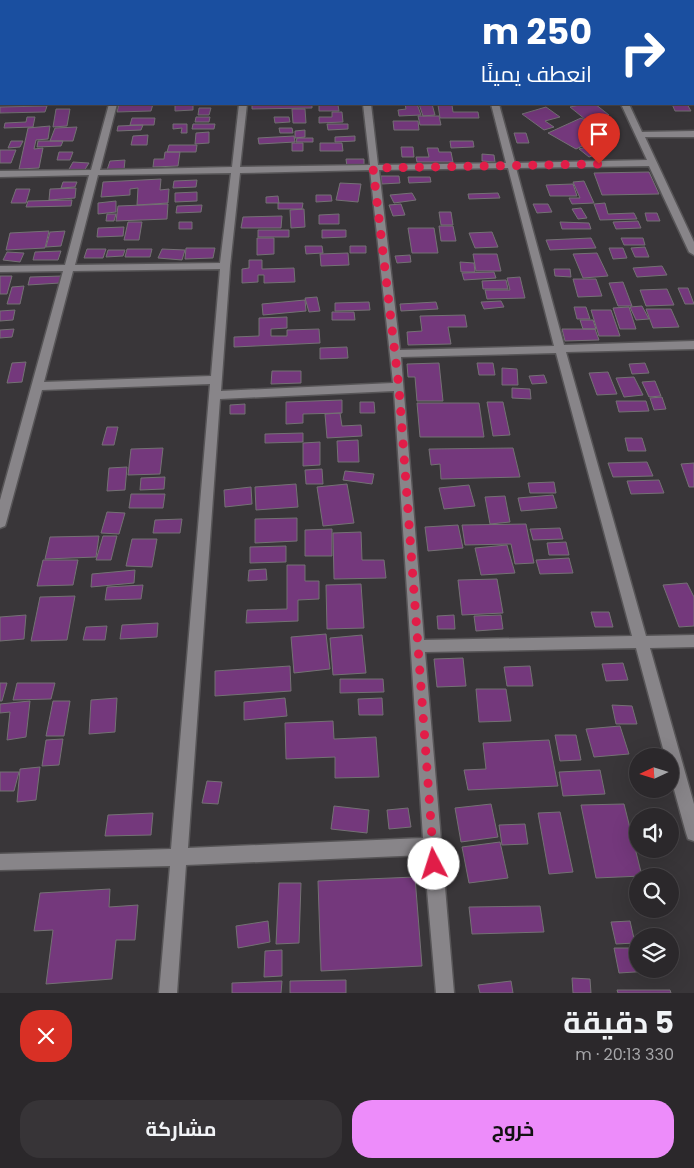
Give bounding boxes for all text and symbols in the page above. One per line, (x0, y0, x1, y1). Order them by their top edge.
text: 250 m (482, 7, 592, 56)
icon: right (610, 20, 675, 85)
text: انعطف يمينًا (481, 59, 592, 90)
pin (578, 113, 620, 164)
icon: arrive (585, 120, 613, 148)
north arrow (629, 748, 679, 798)
map controls (629, 748, 679, 978)
button: sound (629, 808, 679, 858)
position arrow (407, 837, 459, 889)
button: search (629, 868, 679, 918)
button: layers (629, 928, 679, 978)
text: 5 دقيقة (563, 1001, 674, 1044)
button: close (20, 1010, 72, 1062)
text: 330 m · 20:13 (575, 1043, 674, 1066)
button: مشاركة (20, 1100, 342, 1158)
button: خروج (352, 1100, 674, 1158)

